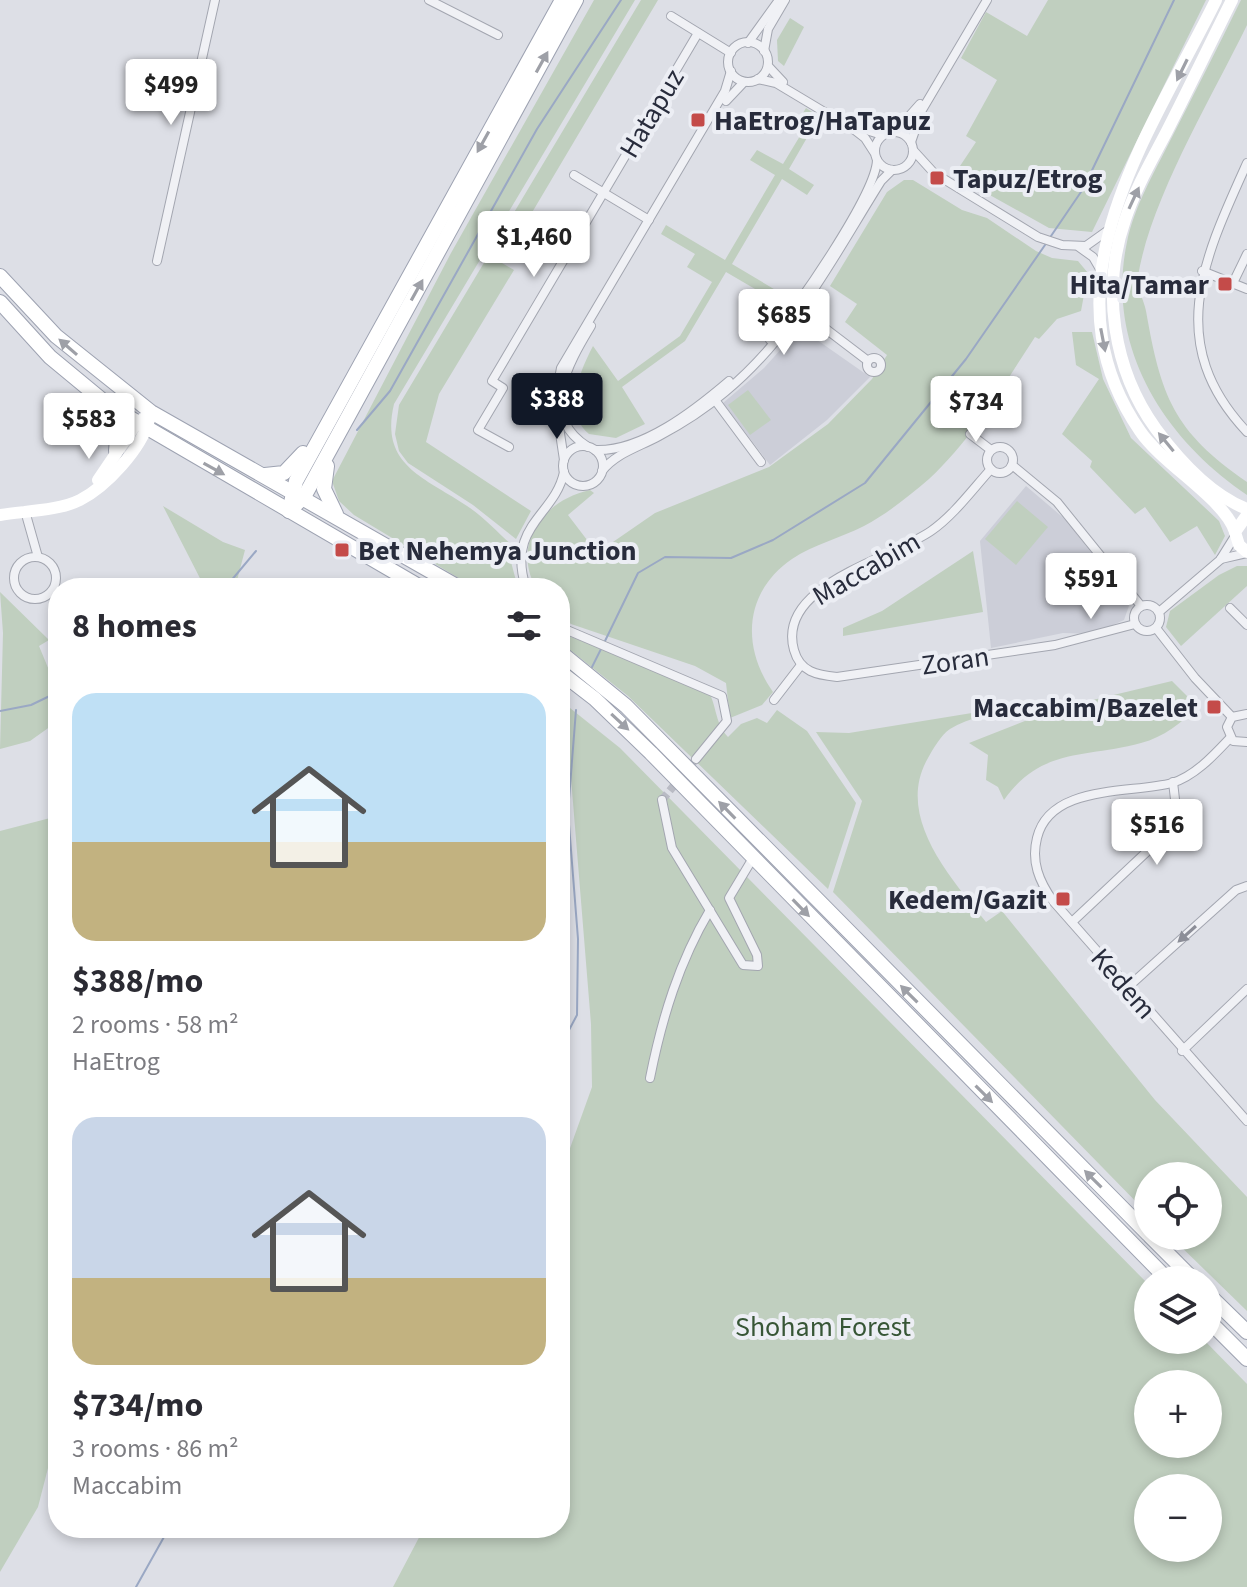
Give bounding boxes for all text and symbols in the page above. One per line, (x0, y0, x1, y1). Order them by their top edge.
one-way arrow (535, 51, 549, 73)
one-way arrow (1175, 58, 1188, 81)
pin: $499 (124, 59, 218, 127)
street label: Hatapuz (610, 61, 694, 166)
text: $499 (144, 66, 198, 103)
place label: HaEtrog/HaTapuz (714, 101, 931, 141)
marker: HaEtrog/HaTapuz (689, 111, 707, 129)
one-way arrow (476, 130, 490, 153)
place label: Tapuz/Etrog (953, 159, 1103, 199)
marker: Tapuz/Etrog (928, 169, 946, 187)
one-way arrow (1127, 186, 1141, 210)
pin: $1,460 (469, 211, 599, 279)
text: $1,460 (496, 218, 572, 255)
place label: Hita/Tamar (1070, 265, 1210, 305)
marker: Hita/Tamar (1216, 275, 1234, 293)
one-way arrow (410, 279, 424, 301)
pin: $685 (737, 289, 831, 357)
text: $685 (757, 296, 811, 333)
one-way arrow (1097, 328, 1110, 353)
one-way arrow (59, 338, 78, 356)
pin: $388 (510, 373, 604, 441)
pin: $734 (929, 376, 1023, 444)
text: $388 (530, 380, 584, 417)
text: $734 (949, 383, 1003, 420)
pin: $583 (42, 393, 136, 461)
text: $583 (62, 400, 116, 437)
one-way arrow (1159, 432, 1175, 452)
one-way arrow (203, 462, 225, 476)
street label: Maccabim (805, 522, 928, 616)
place label: Bet Nehemya Junction (358, 531, 637, 571)
marker: Bet Nehemya Junction (333, 541, 351, 559)
pin: $591 (1044, 553, 1138, 621)
text: $591 (1064, 560, 1118, 597)
text: 8 homes (72, 602, 197, 651)
icon: filters (502, 604, 546, 648)
street label: Zoran (919, 636, 992, 686)
place label: Maccabim/Bazelet (973, 688, 1198, 728)
marker: Maccabim/Bazelet (1205, 698, 1223, 716)
one-way arrow (610, 713, 629, 731)
icon: home (237, 745, 381, 889)
pin: $516 (1110, 799, 1204, 867)
one-way arrow (718, 800, 736, 819)
text: $516 (1130, 806, 1184, 843)
place label: Kedem/Gazit (888, 880, 1047, 920)
marker: Kedem/Gazit (1054, 890, 1072, 908)
one-way arrow (792, 898, 810, 917)
one-way arrow (1177, 925, 1196, 943)
street label: Kedem (1081, 939, 1165, 1028)
text: $388/mo (72, 957, 203, 1006)
one-way arrow (900, 985, 919, 1004)
text: 2 rooms · 58 m² (72, 1006, 239, 1043)
text: HaEtrog (72, 1043, 160, 1080)
one-way arrow (974, 1084, 993, 1102)
map controls (1134, 1162, 1222, 1562)
button: locate (1134, 1162, 1222, 1250)
icon: home (237, 1169, 381, 1313)
one-way arrow (1084, 1170, 1103, 1189)
button: layers (1134, 1266, 1222, 1354)
park label: Shoham Forest (735, 1307, 912, 1347)
button: + (1134, 1370, 1222, 1458)
text: $734/mo (72, 1381, 203, 1430)
text: 3 rooms · 86 m² (72, 1430, 239, 1467)
text: Maccabim (72, 1467, 182, 1504)
button: − (1134, 1474, 1222, 1562)

